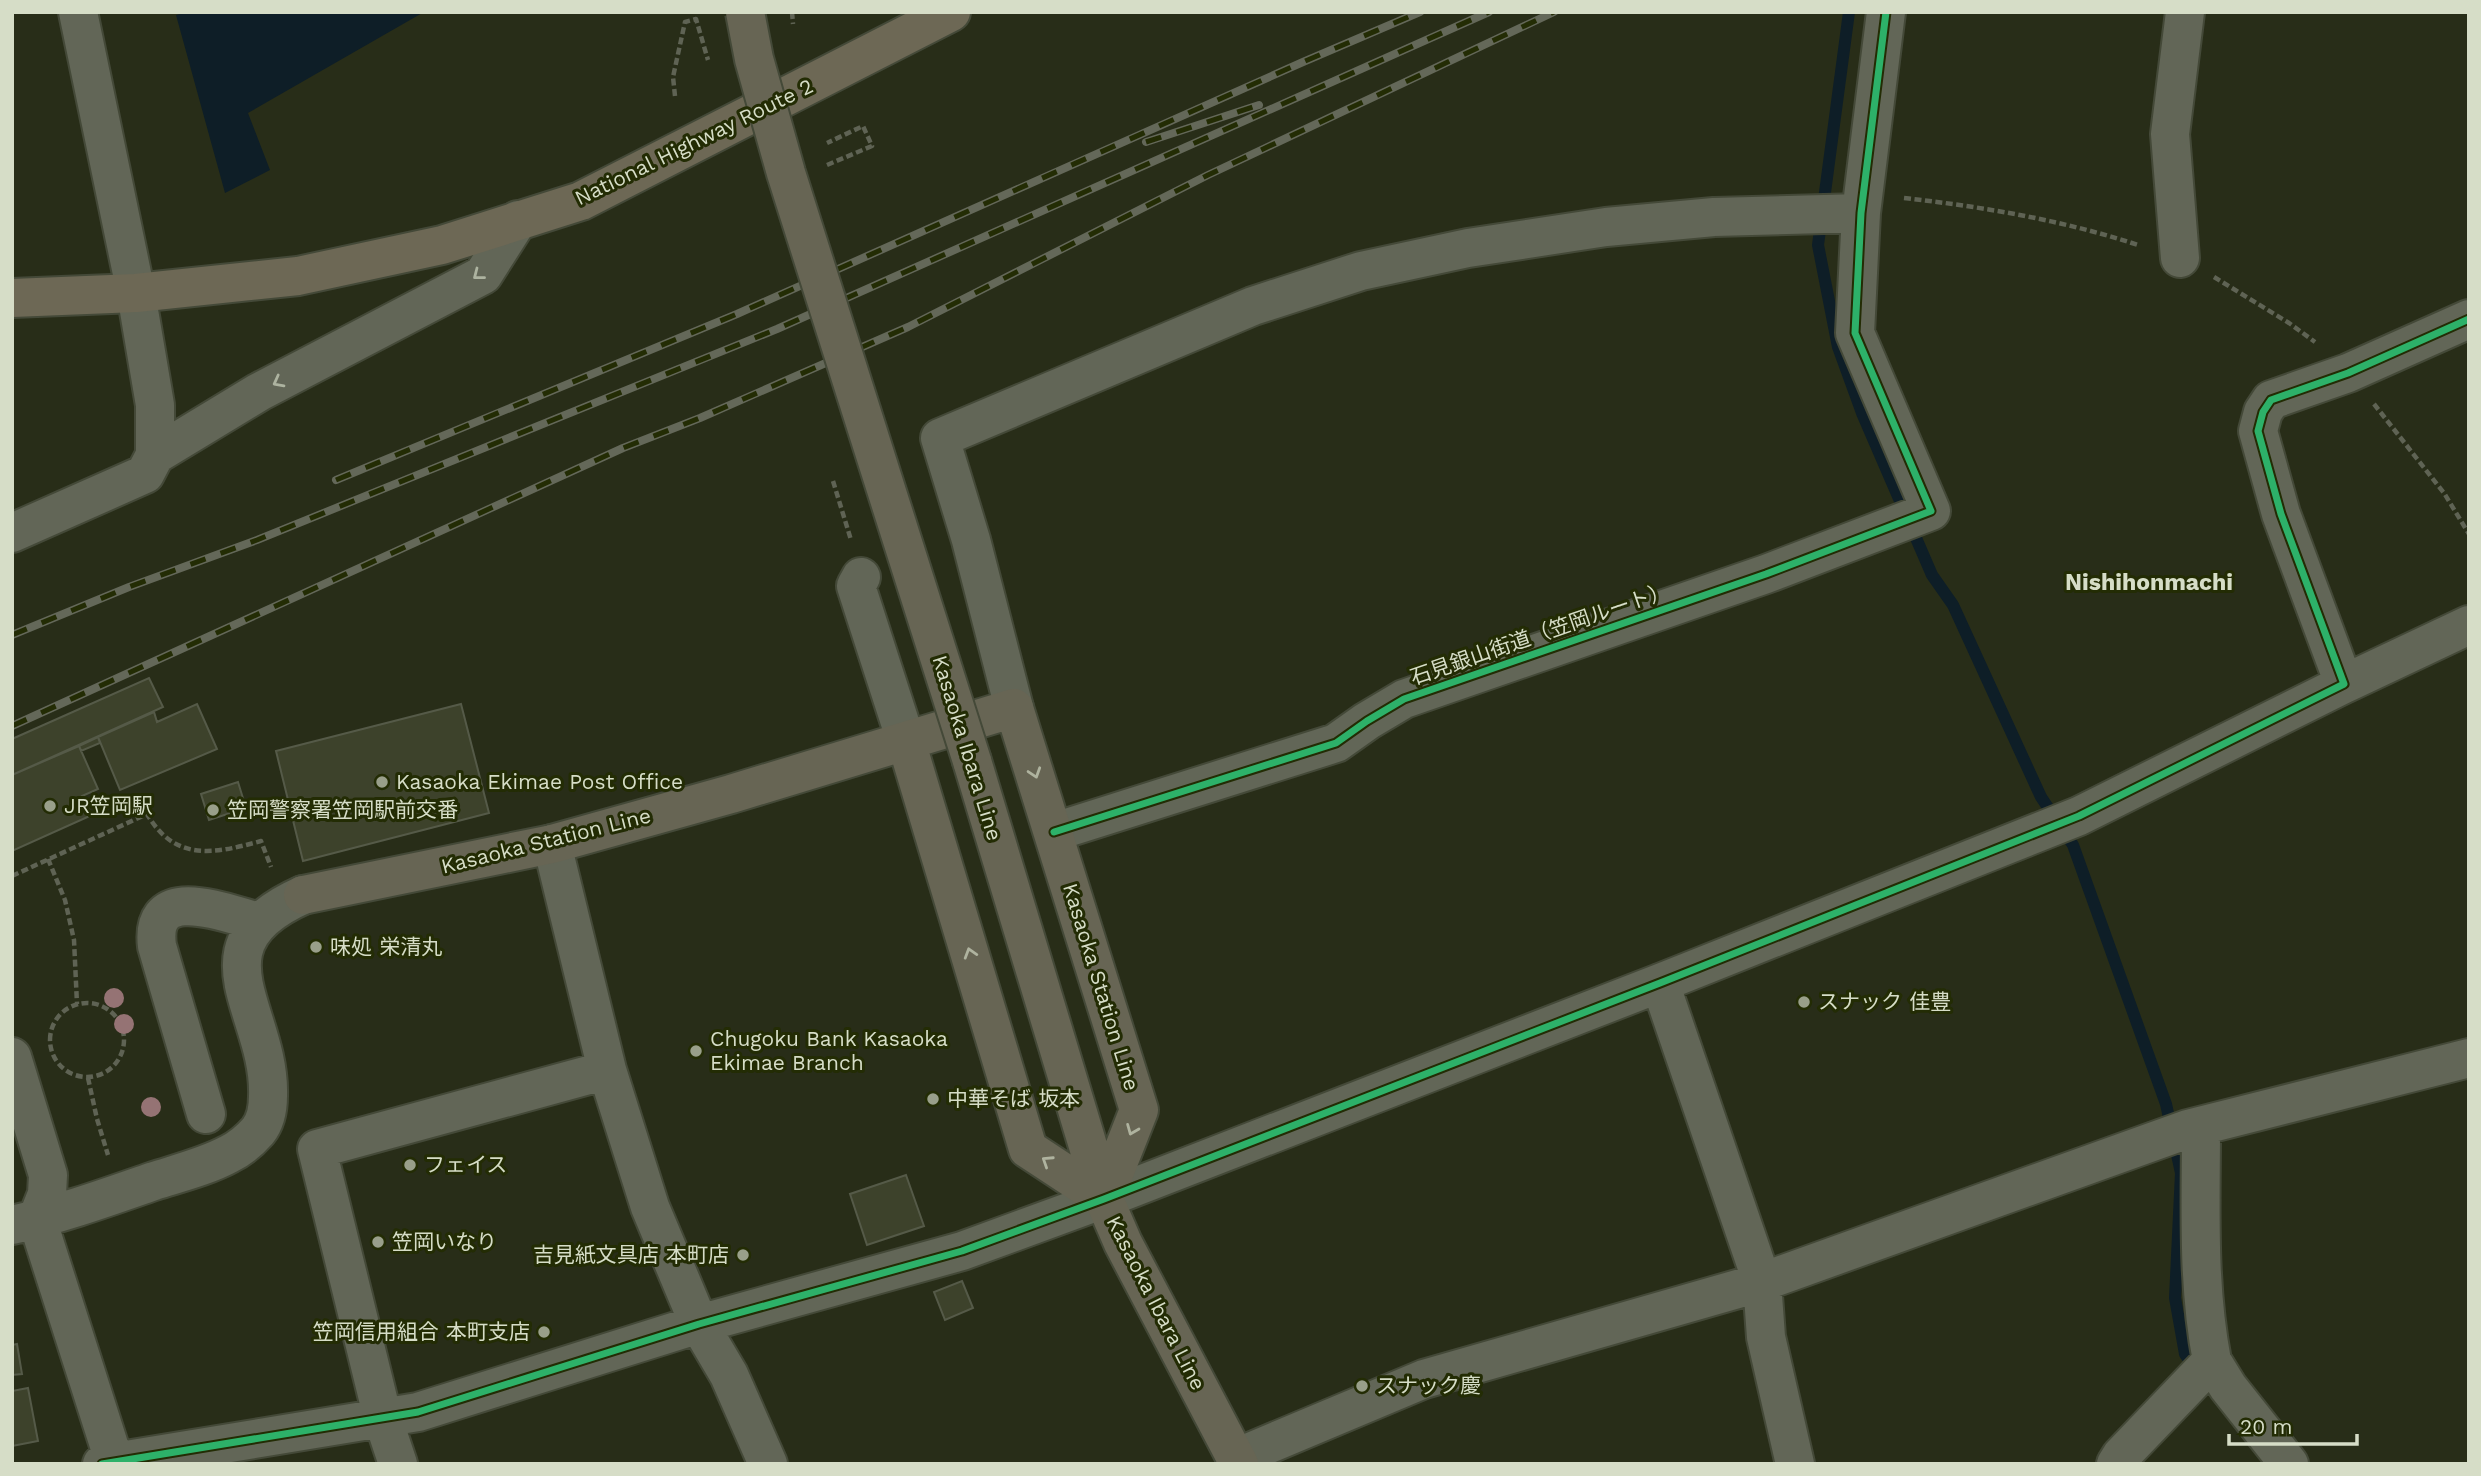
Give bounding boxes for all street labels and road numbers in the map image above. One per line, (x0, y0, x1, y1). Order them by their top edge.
street label: National Highway Route 2 (571, 73, 817, 210)
street label: 石見銀山街道（笠岡ルート） (1407, 577, 1673, 690)
street label: Kasaoka Ibara Line (927, 652, 1008, 844)
street label: Kasaoka Station Line (438, 802, 653, 879)
street label: Kasaoka Station Line (1058, 880, 1145, 1093)
street label: Kasaoka Ibara Line (1102, 1211, 1211, 1394)

